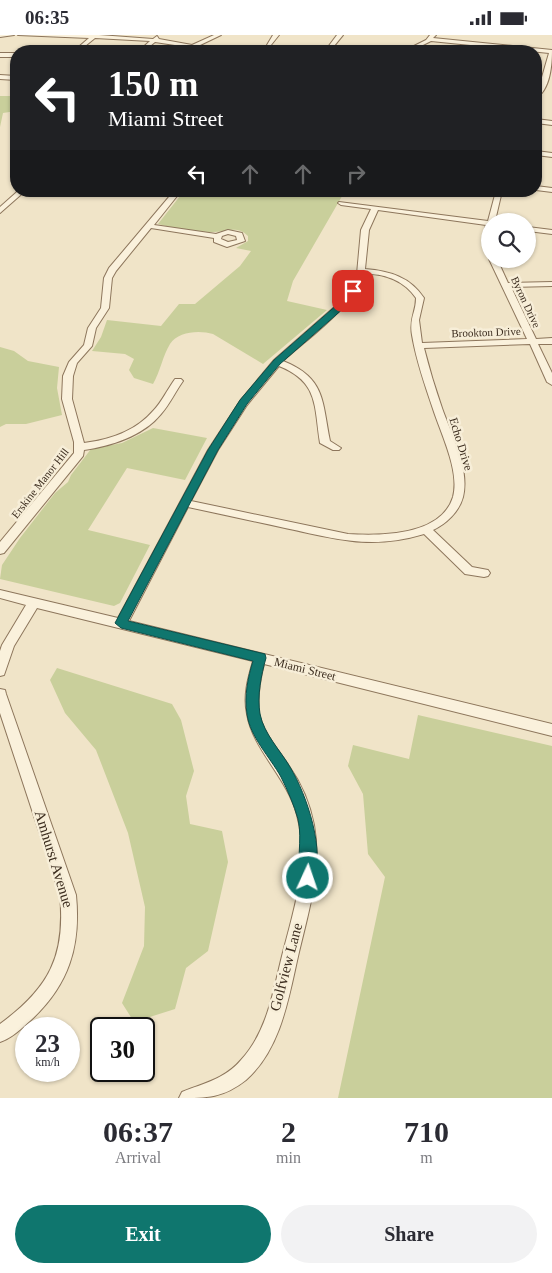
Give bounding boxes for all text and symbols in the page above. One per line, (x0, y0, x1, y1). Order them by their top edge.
text: 06:35 (25, 7, 69, 28)
icon: left (25, 65, 90, 130)
text: 150 m (108, 65, 198, 104)
text: Miami Street (108, 106, 223, 131)
icon: left (183, 160, 211, 188)
icon: ahead (236, 160, 264, 188)
icon: ahead (289, 160, 317, 188)
icon: right (342, 160, 370, 188)
map controls (481, 213, 536, 268)
button: search (481, 213, 536, 268)
pin (332, 270, 374, 312)
street label: Byron Drive (509, 274, 543, 330)
icon: arrive (339, 277, 367, 305)
street label: Brookton Drive (451, 325, 521, 339)
street label: Echo Drive (446, 416, 476, 472)
street label: Erskine Manor Hill (9, 446, 71, 520)
street label: Miami Street (273, 655, 338, 684)
street label: Amhurst Avenue (32, 808, 77, 910)
position arrow (281, 851, 333, 903)
street label: Golfview Lane (267, 921, 306, 1013)
speed limit sign: 30 (90, 1017, 155, 1082)
text: 23 (35, 1030, 60, 1057)
text: km/h (35, 1055, 60, 1069)
text: 06:37 (103, 1115, 173, 1148)
text: 2 (281, 1115, 296, 1148)
text: 710 (404, 1115, 449, 1148)
text: Arrival (115, 1149, 161, 1166)
text: min (276, 1149, 301, 1166)
text: m (420, 1149, 433, 1166)
button: Exit (15, 1205, 271, 1263)
button: Share (281, 1205, 537, 1263)

